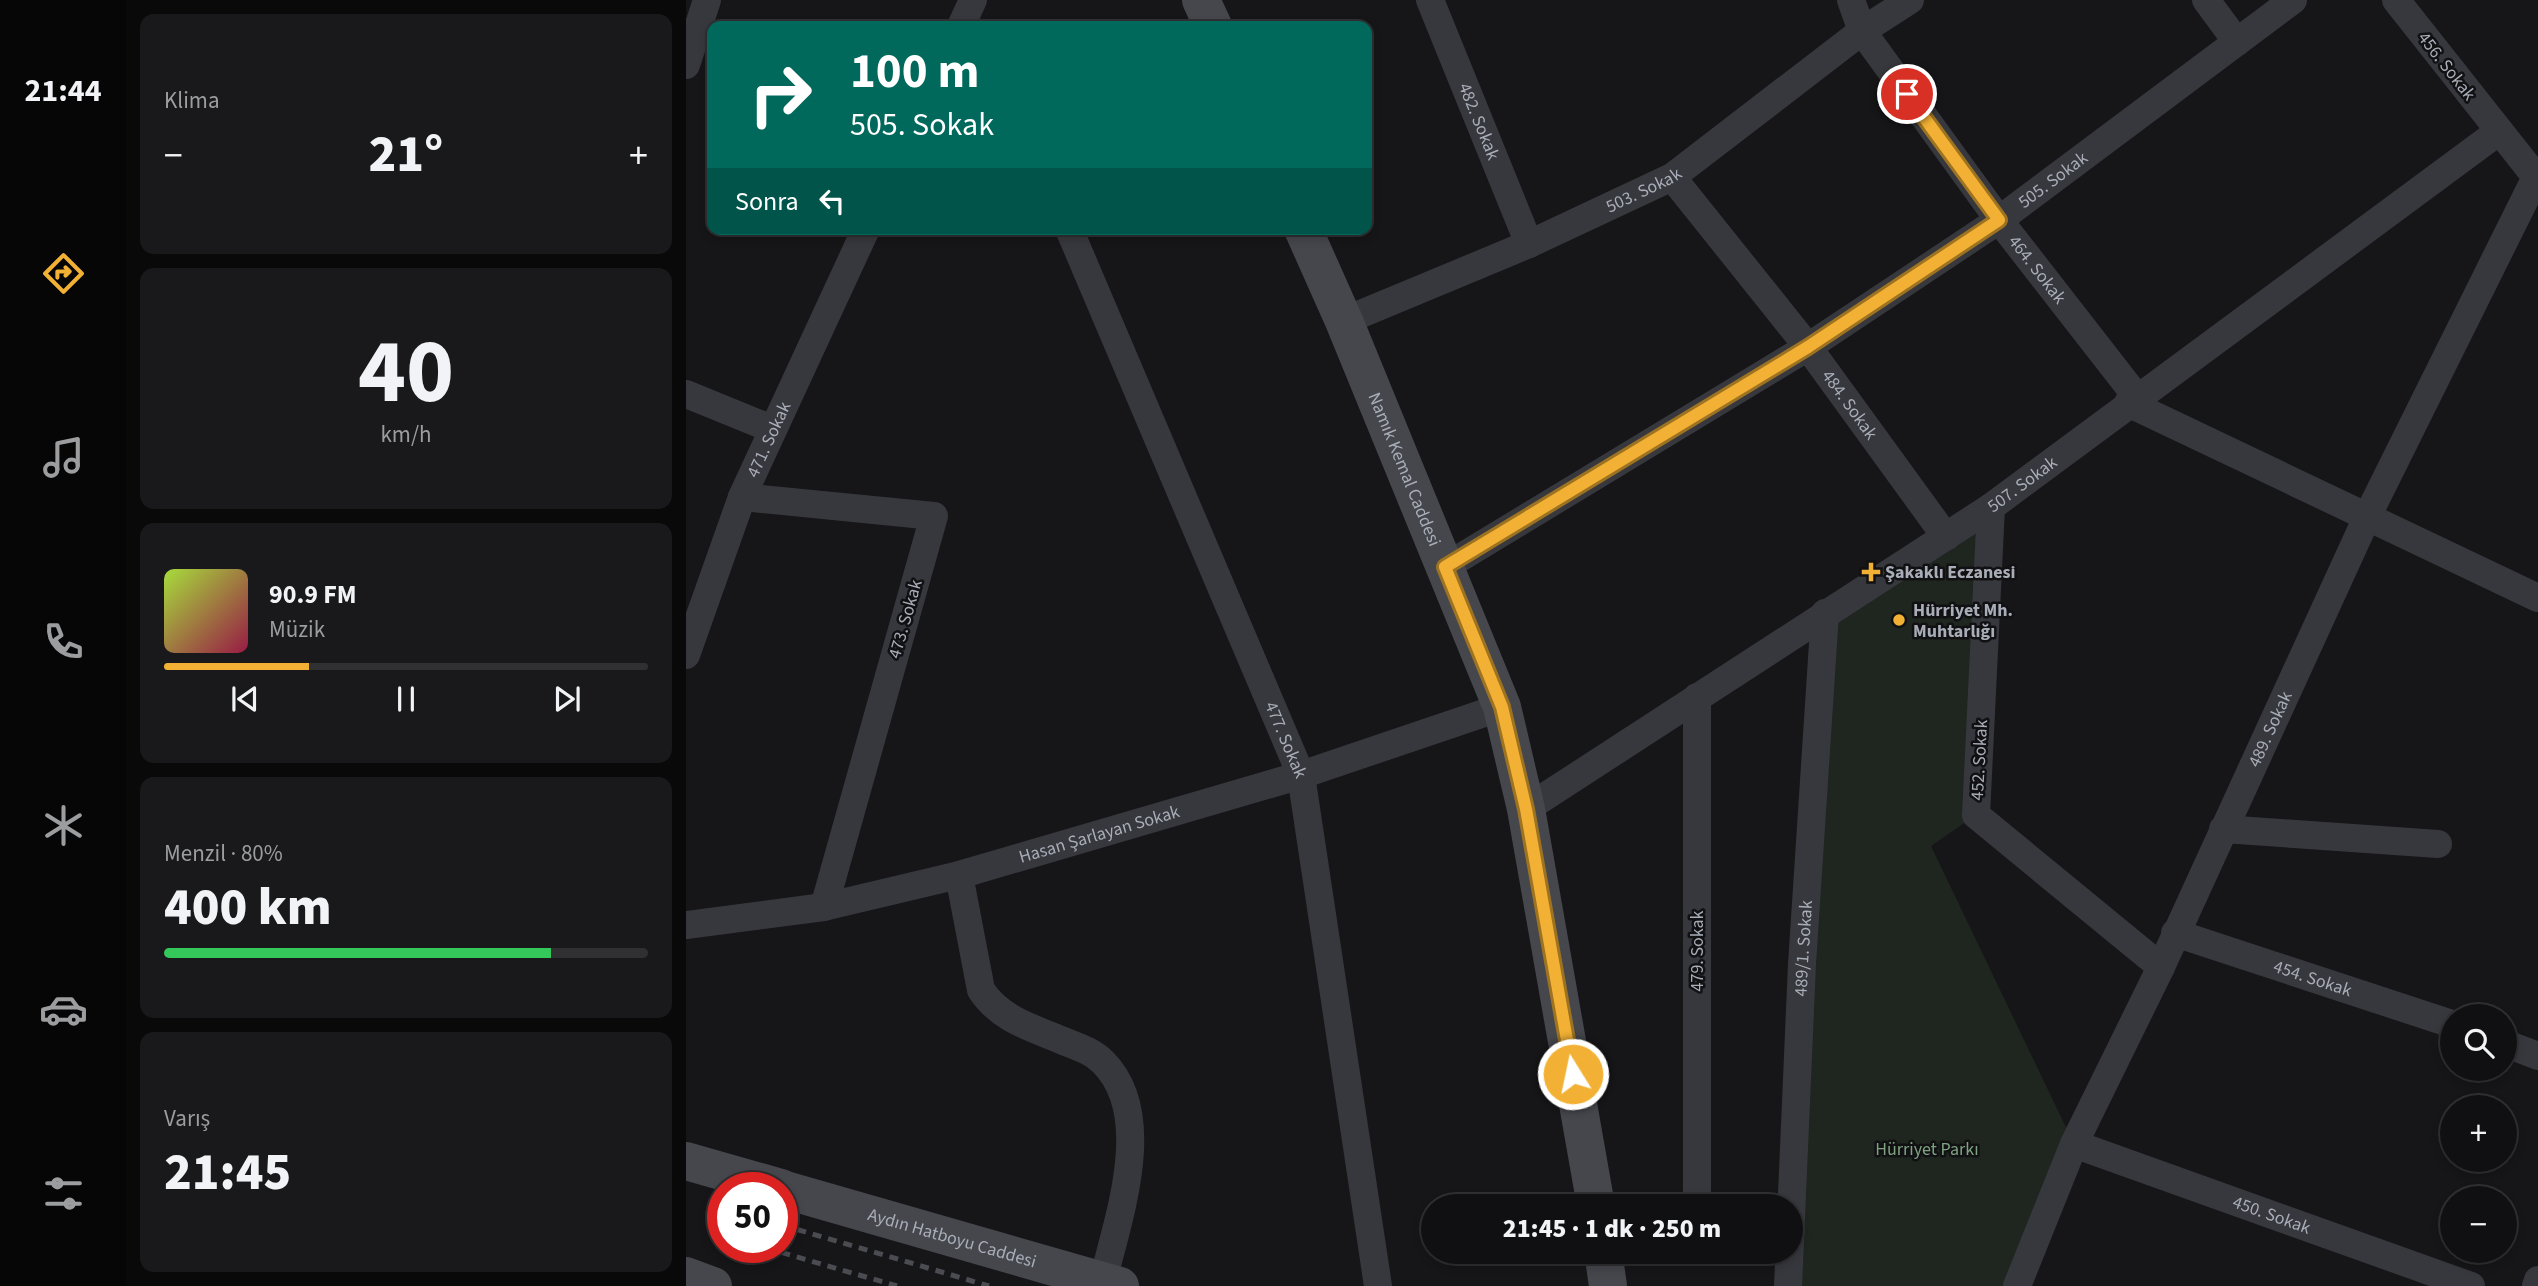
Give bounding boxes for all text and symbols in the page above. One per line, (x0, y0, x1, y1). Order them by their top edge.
street label: 456. Sokak (2412, 27, 2481, 106)
text: 100 m (850, 37, 979, 107)
icon: right (735, 49, 826, 140)
pin (1877, 64, 1937, 124)
text: 21:44 (24, 68, 102, 114)
icon: arrive (1888, 75, 1926, 113)
street label: 482. Sokak (1452, 79, 1506, 164)
text: Klima (164, 84, 220, 117)
text: 505. Sokak (850, 102, 994, 148)
text: 21° (369, 118, 443, 192)
text: − (164, 129, 183, 183)
text: + (629, 129, 648, 183)
street label: 505. Sokak (2013, 146, 2093, 214)
street label: 503. Sokak (1602, 162, 1687, 219)
icon: left (813, 182, 851, 220)
text: Sonra (735, 183, 799, 220)
street label: 464. Sokak (2002, 230, 2072, 309)
icon: directions (39, 249, 88, 298)
text: 40 (358, 308, 454, 437)
street label: 484. Sokak (1816, 365, 1883, 445)
street label: Namık Kemal Caddesi (1362, 389, 1447, 550)
street label: 471. Sokak (741, 398, 797, 482)
text: km/h (380, 418, 432, 451)
icon: music (39, 433, 88, 482)
street label: 507. Sokak (1982, 450, 2062, 519)
place label: Şakaklı Eczanesi (1885, 560, 2015, 585)
marker: Şakaklı Eczanesi (1863, 564, 1879, 580)
text: 90.9 FM (269, 576, 357, 613)
street label: 473. Sokak (882, 577, 929, 662)
place label: Hürriyet Mh. Muhtarlığı (1913, 598, 2013, 644)
marker: Hürriyet Mh. Muhtarlığı (1891, 612, 1907, 628)
text: Müzik (269, 613, 325, 646)
icon: phone (39, 617, 88, 666)
icon: previous (226, 680, 264, 718)
icon: pause (387, 680, 425, 718)
icon: next (548, 680, 586, 718)
street label: 489. Sokak (2242, 687, 2299, 771)
street label: 477. Sokak (1258, 698, 1313, 782)
street label: 452. Sokak (1965, 719, 1994, 801)
street label: Hasan Şarlayan Sokak (1016, 799, 1183, 870)
icon: climate (39, 801, 88, 850)
text: Menzil · 80% (164, 837, 283, 870)
text: 400 km (164, 871, 332, 945)
street label: 489/1. Sokak (1789, 899, 1819, 997)
street label: 479. Sokak (1685, 910, 1710, 992)
street label: 454. Sokak (2270, 954, 2355, 1003)
icon: car (39, 985, 88, 1034)
map controls (2440, 1004, 2517, 1263)
button: search (2440, 1004, 2517, 1081)
position arrow (1536, 1037, 1610, 1111)
button: + (2440, 1095, 2517, 1172)
text: Varış (164, 1102, 210, 1135)
text: 21:45 (164, 1136, 291, 1210)
park label: Hürriyet Parkı (1875, 1137, 1979, 1162)
icon: filters (39, 1169, 88, 1218)
speed limit sign: 50 (707, 1172, 798, 1263)
button: − (2440, 1186, 2517, 1263)
street label: 450. Sokak (2229, 1190, 2314, 1241)
street label: Aydın Hatboyu Caddesi (865, 1202, 1039, 1274)
text: 21:45 · 1 dk · 250 m (1503, 1210, 1721, 1247)

